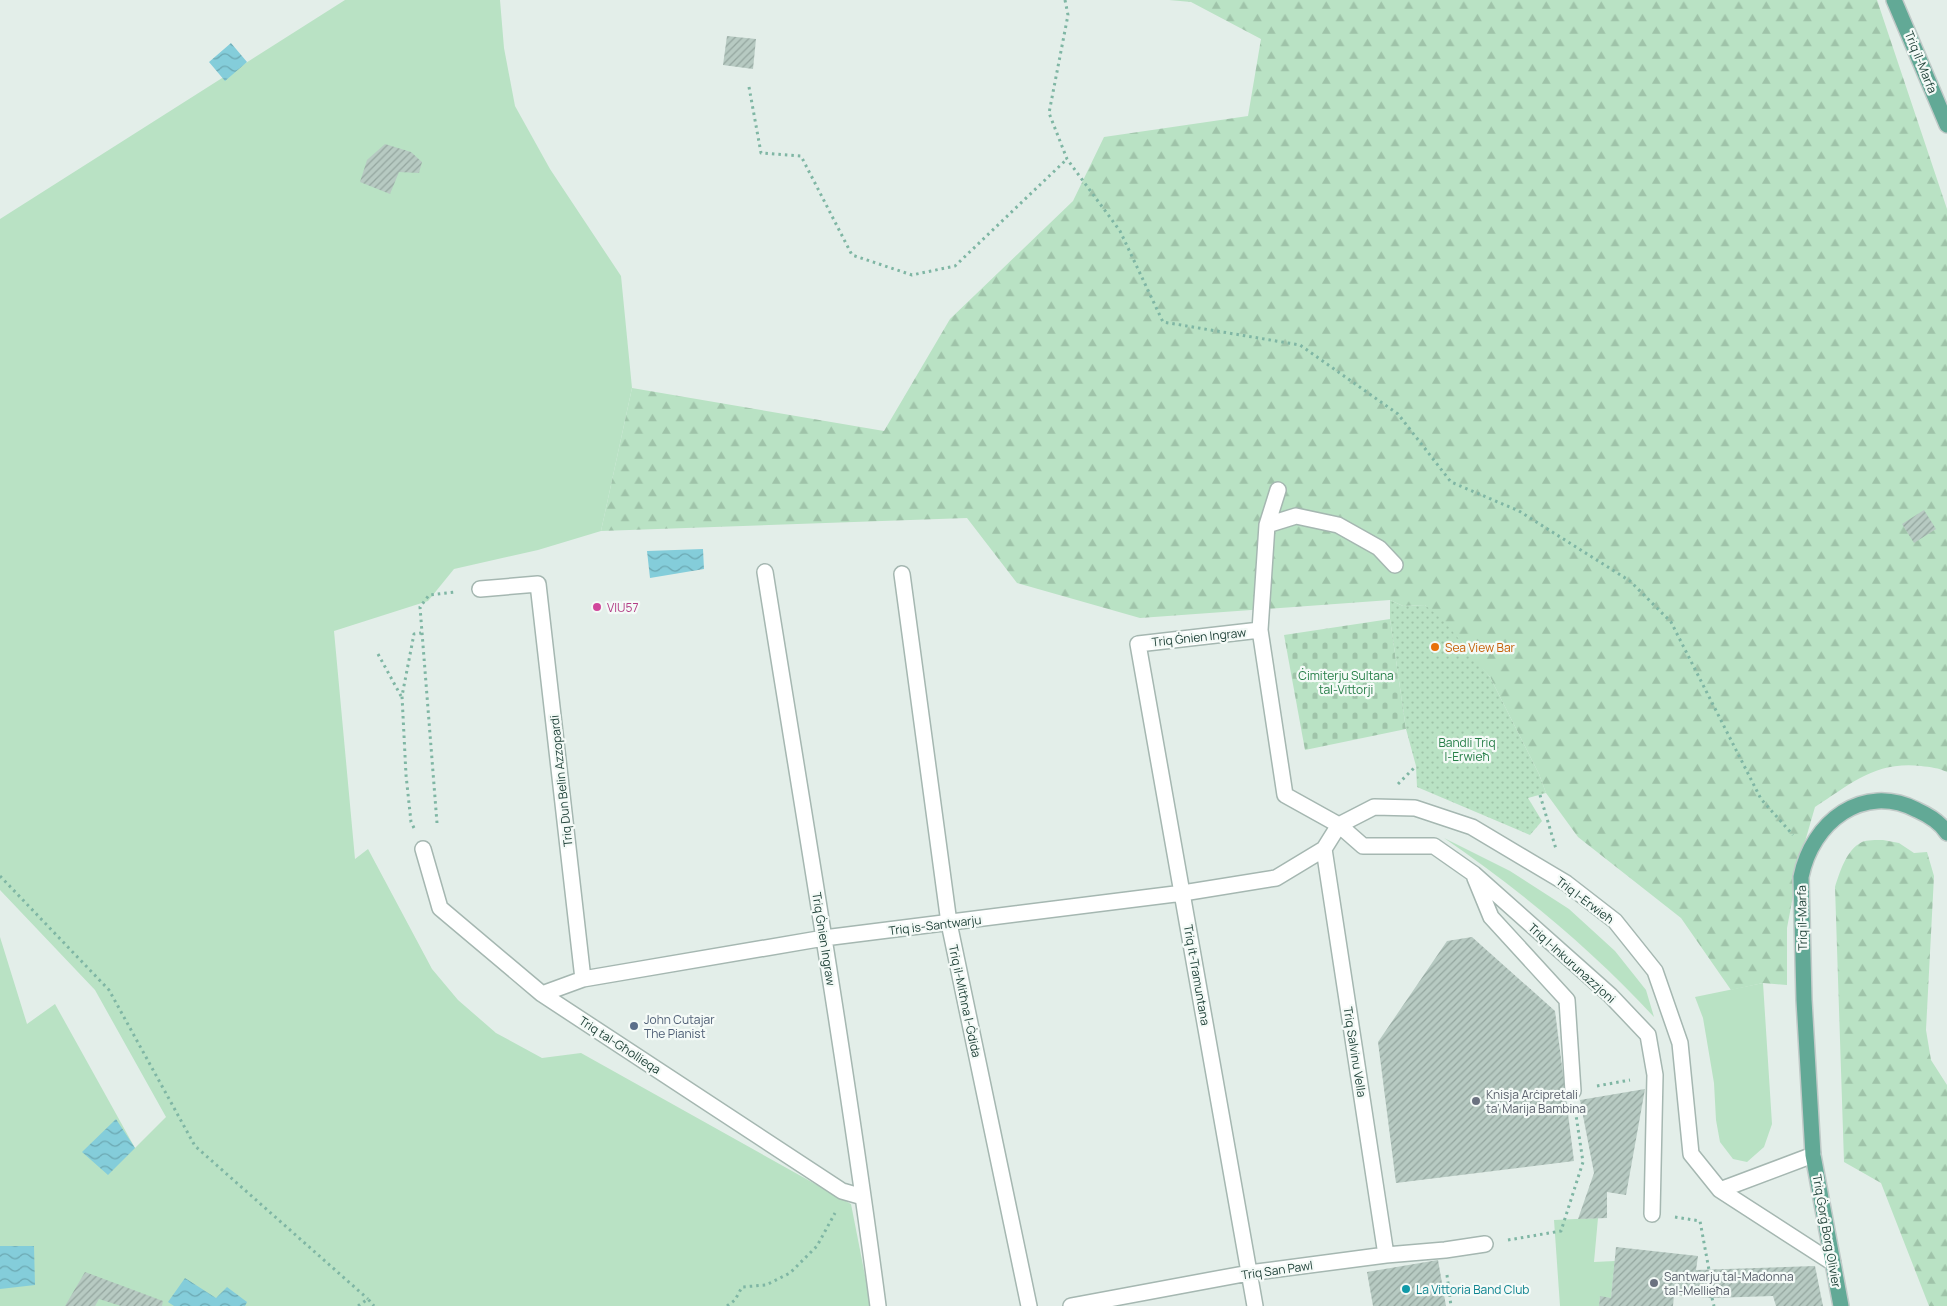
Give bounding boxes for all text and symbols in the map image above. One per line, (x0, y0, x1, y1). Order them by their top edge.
street label: Triq il-Marfa (1901, 28, 1941, 96)
place label: VIU57 (607, 599, 638, 616)
marker: VIU57 (591, 601, 603, 613)
street label: Triq Ġnien Ingraw (1151, 624, 1247, 650)
place label: Sea View Bar (1445, 639, 1516, 656)
marker: Sea View Bar (1429, 641, 1441, 653)
park label: Ċimiterju Sultana tal-Vittorji (1298, 667, 1394, 698)
street label: Triq Dun Belin Azzopardi (546, 714, 576, 848)
park label: Bandli Triq l-Erwieħ (1438, 734, 1496, 765)
street label: Triq l-Erwieħ (1553, 873, 1617, 927)
street label: Triq il-Marfa (1793, 885, 1811, 951)
street label: Triq Ġnien Ingraw (808, 891, 840, 987)
street label: Triq is-Santwarju (888, 911, 982, 939)
street label: Triq l-Inkurunazzjoni (1525, 919, 1619, 1007)
street label: Triq it-Tramuntana (1180, 923, 1214, 1027)
street label: Triq il-Mitħna l-Ġdida (945, 943, 985, 1059)
street label: Triq Salvinu Vella (1339, 1006, 1371, 1098)
place label: John Cutajar The Pianist (644, 1011, 715, 1042)
street label: Triq tal-Għollieqa (576, 1012, 664, 1078)
marker: John Cutajar The Pianist (628, 1020, 640, 1032)
place label: Knisja Arċipretali ta’ Marija Bambina (1486, 1086, 1586, 1117)
marker: Knisja Arċipretali ta’ Marija Bambina (1470, 1095, 1482, 1107)
street label: Triq Ġorġ Borg Olivier (1809, 1173, 1845, 1290)
street label: Triq San Pawl (1240, 1257, 1314, 1283)
place label: Santwarju tal-Madonna tal-Mellieħa (1664, 1268, 1794, 1299)
marker: Santwarju tal-Madonna tal-Mellieħa (1648, 1277, 1660, 1289)
place label: La Vittoria Band Club (1416, 1281, 1529, 1298)
marker: La Vittoria Band Club (1400, 1283, 1412, 1295)

